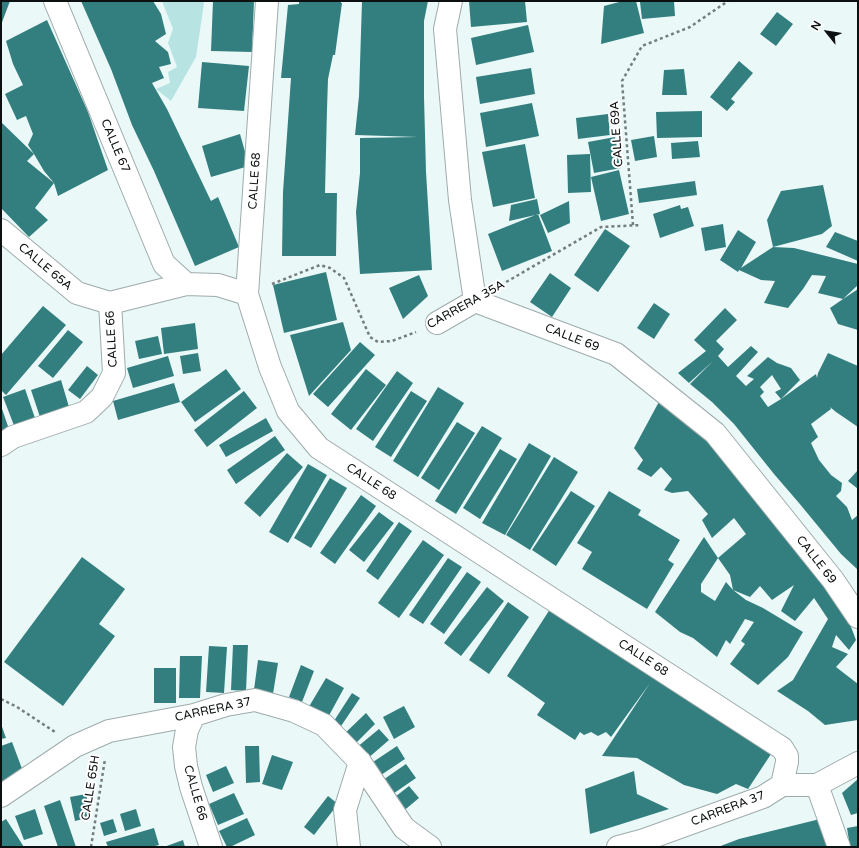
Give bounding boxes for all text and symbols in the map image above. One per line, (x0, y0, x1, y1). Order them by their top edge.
north arrow (807, 12, 847, 52)
text: N (808, 19, 824, 33)
street label: CALLE 69A (608, 101, 626, 167)
street label: CALLE 67 (97, 117, 133, 175)
street label: CALLE 68 (246, 152, 264, 210)
street label: CALLE 65A (15, 240, 75, 294)
street label: CARRERA 35A (425, 278, 507, 332)
street label: CALLE 66 (103, 310, 121, 368)
street label: CALLE 69 (543, 321, 601, 355)
street label: CALLE 68 (343, 460, 399, 504)
street label: CALLE 69 (793, 533, 839, 587)
street label: CALLE 68 (615, 636, 671, 680)
street label: CARRERA 37 (173, 695, 253, 725)
street label: CALLE 65H (79, 754, 103, 822)
street label: CALLE 66 (180, 764, 210, 822)
street label: CARRERA 37 (689, 788, 767, 830)

